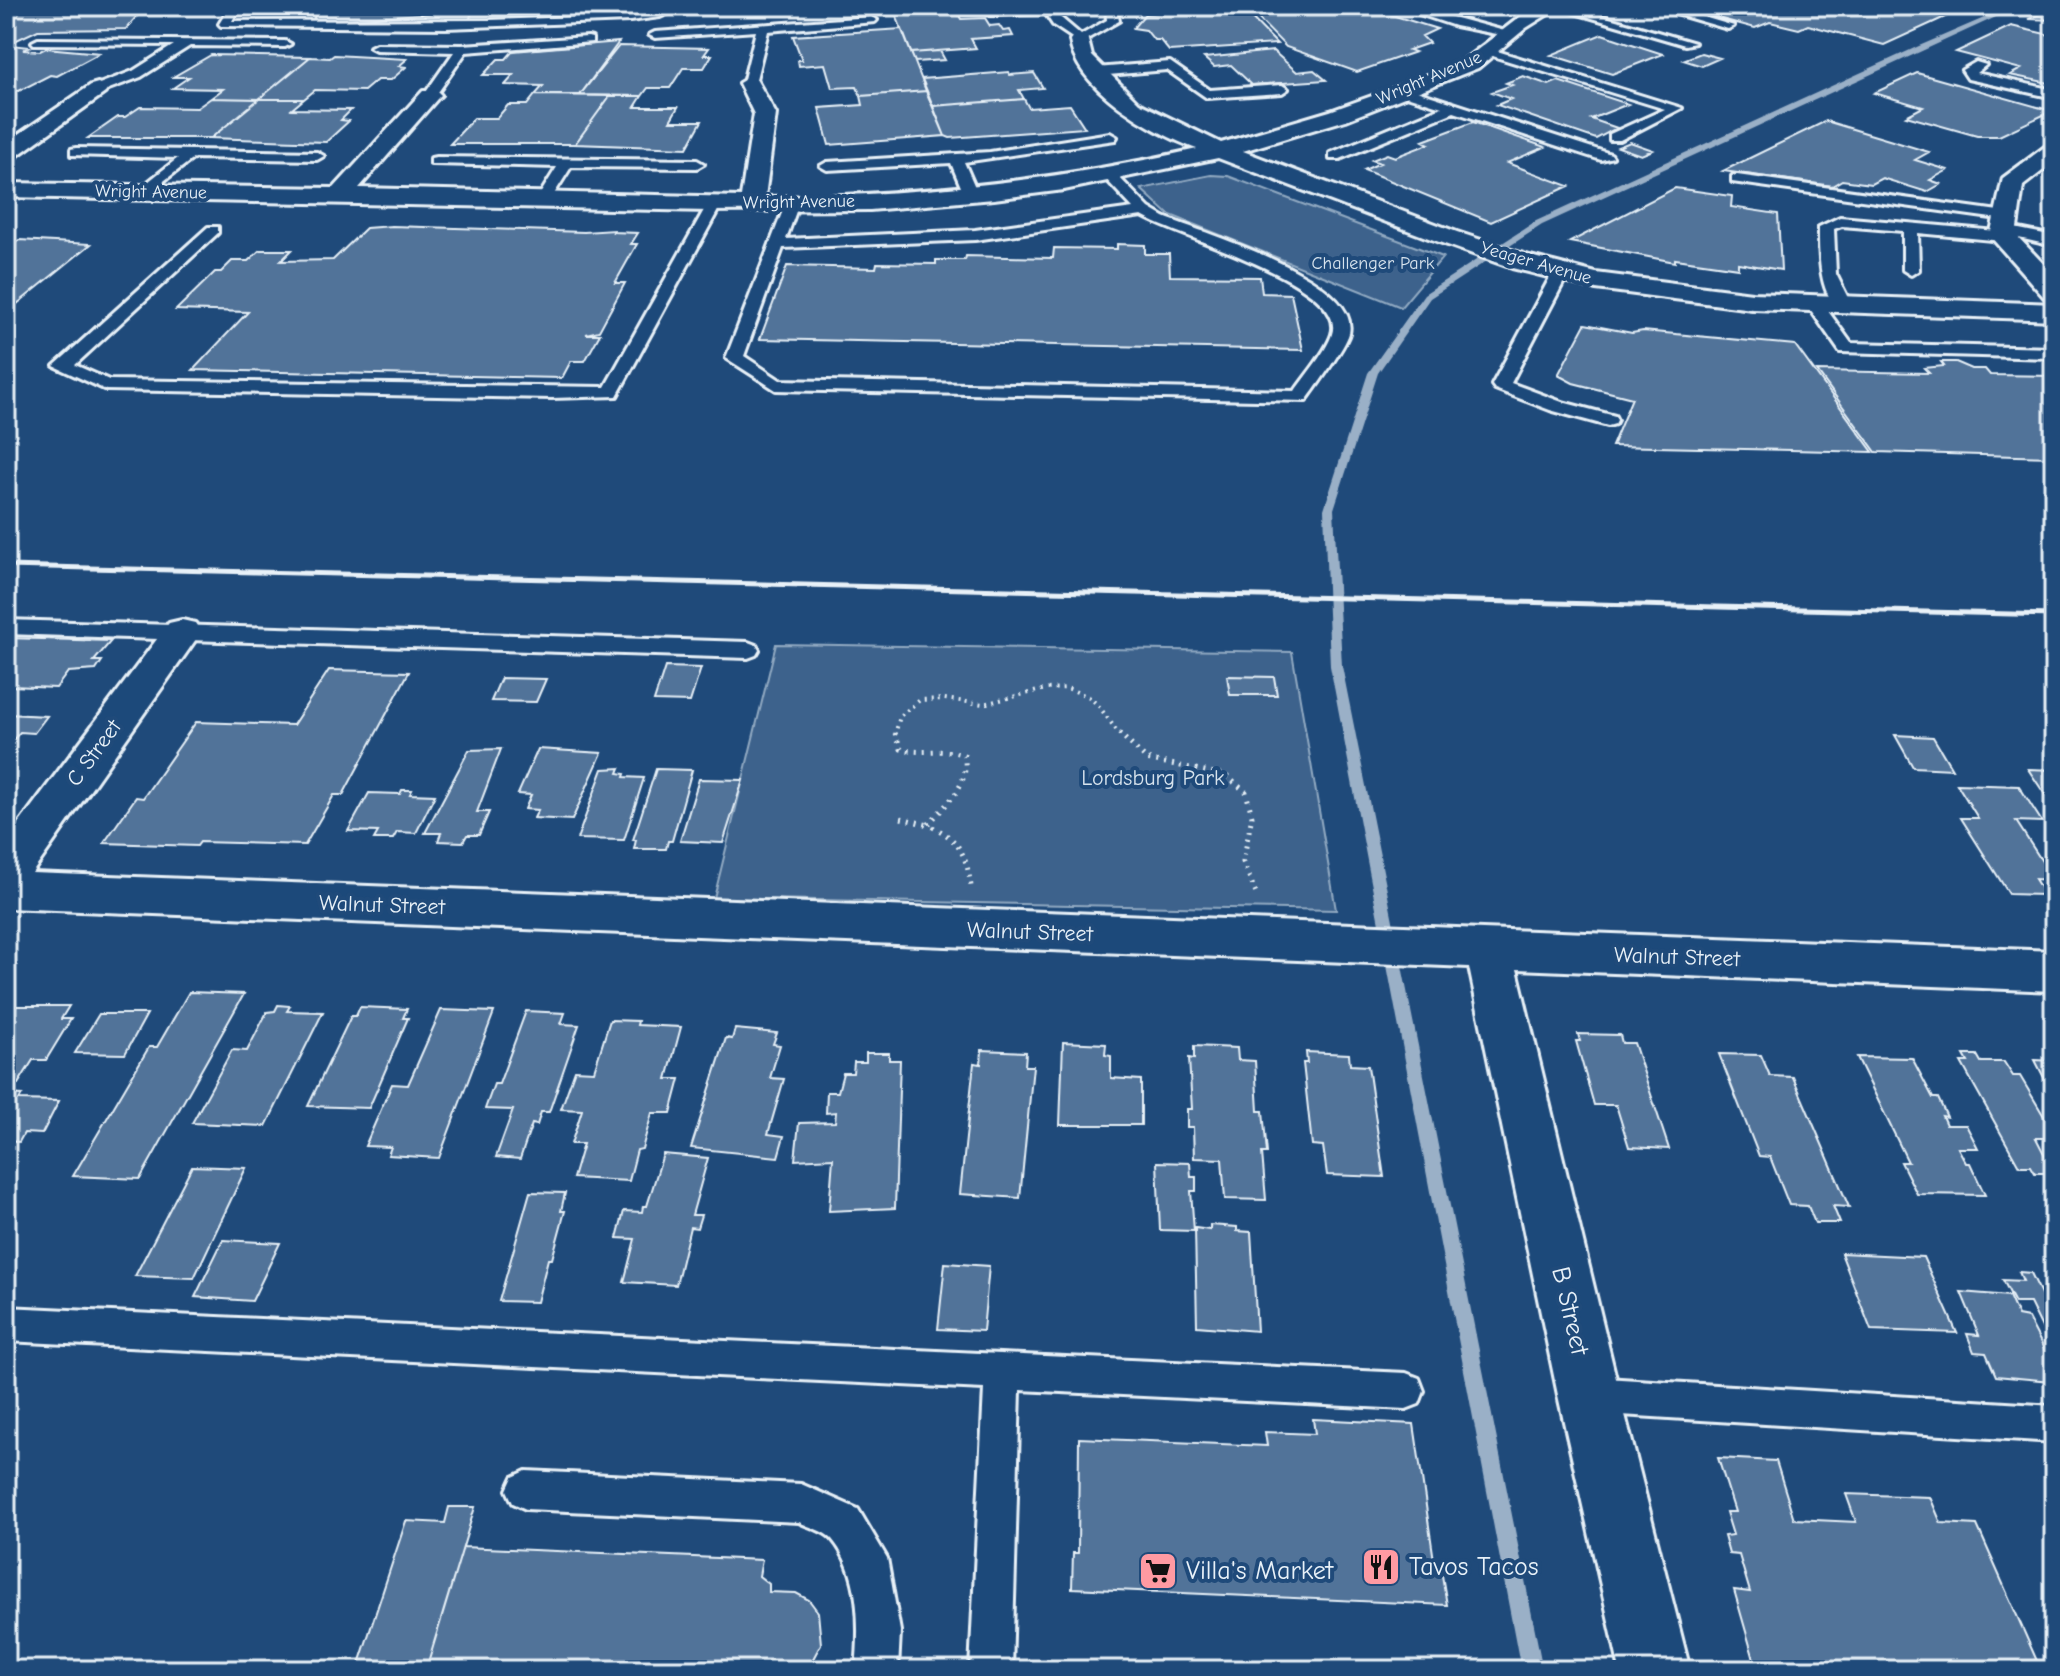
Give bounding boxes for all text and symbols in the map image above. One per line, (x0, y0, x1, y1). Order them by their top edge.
street label: Wright Avenue (1373, 46, 1485, 110)
street label: Wright Avenue (95, 181, 207, 203)
street label: Wright Avenue (743, 191, 855, 213)
street label: Yeager Avenue (1478, 237, 1594, 289)
park label: Challenger Park (1311, 253, 1435, 274)
street label: C Street (61, 714, 127, 791)
park label: Lordsburg Park (1081, 765, 1225, 791)
street label: Walnut Street (319, 890, 446, 920)
street label: Walnut Street (967, 917, 1094, 947)
street label: Walnut Street (1614, 942, 1741, 972)
street label: B Street (1545, 1264, 1595, 1360)
restaurant icon: Tavos Tacos (1360, 1546, 1402, 1588)
supermarket icon: Villa's Market (1137, 1550, 1179, 1592)
place label: Tavos Tacos (1409, 1552, 1538, 1582)
place label: Villa's Market (1186, 1556, 1335, 1586)

